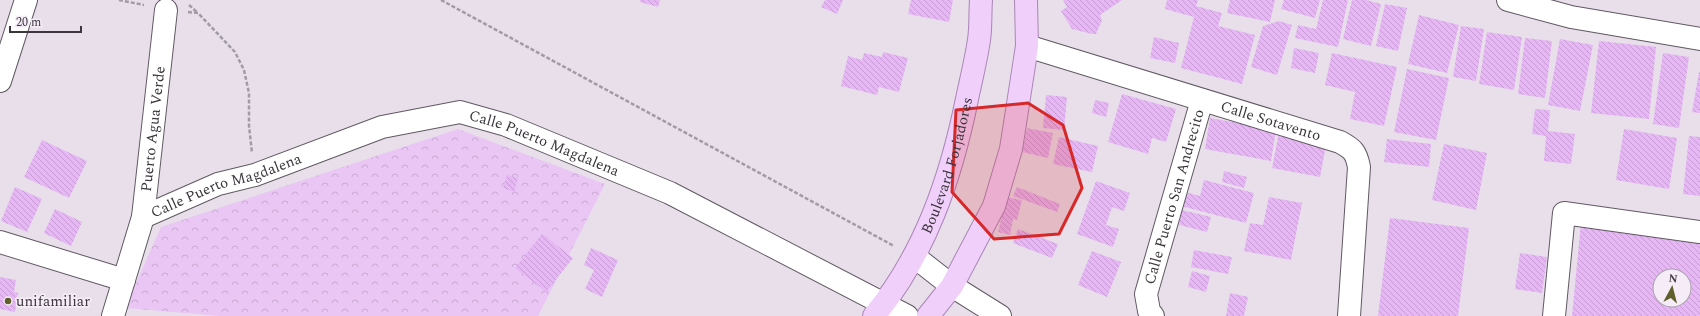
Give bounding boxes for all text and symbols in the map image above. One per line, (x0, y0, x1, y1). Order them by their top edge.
scale bar (10, 8, 81, 34)
text: 20 m (16, 13, 41, 32)
street label: Puerto Agua Verde (135, 65, 172, 193)
street label: Boulevard Forjadores (915, 95, 979, 238)
street label: Calle Sotavento (1218, 95, 1324, 147)
street label: Calle Puerto Magdalena (466, 104, 623, 183)
street label: Calle Puerto San Andrecito (1138, 106, 1211, 287)
street label: Calle Puerto Magdalena (147, 147, 305, 224)
north arrow (1652, 268, 1692, 308)
text: N (1668, 270, 1679, 288)
place label: unifamiliar (16, 290, 90, 313)
marker: unifamiliar (3, 296, 13, 306)

